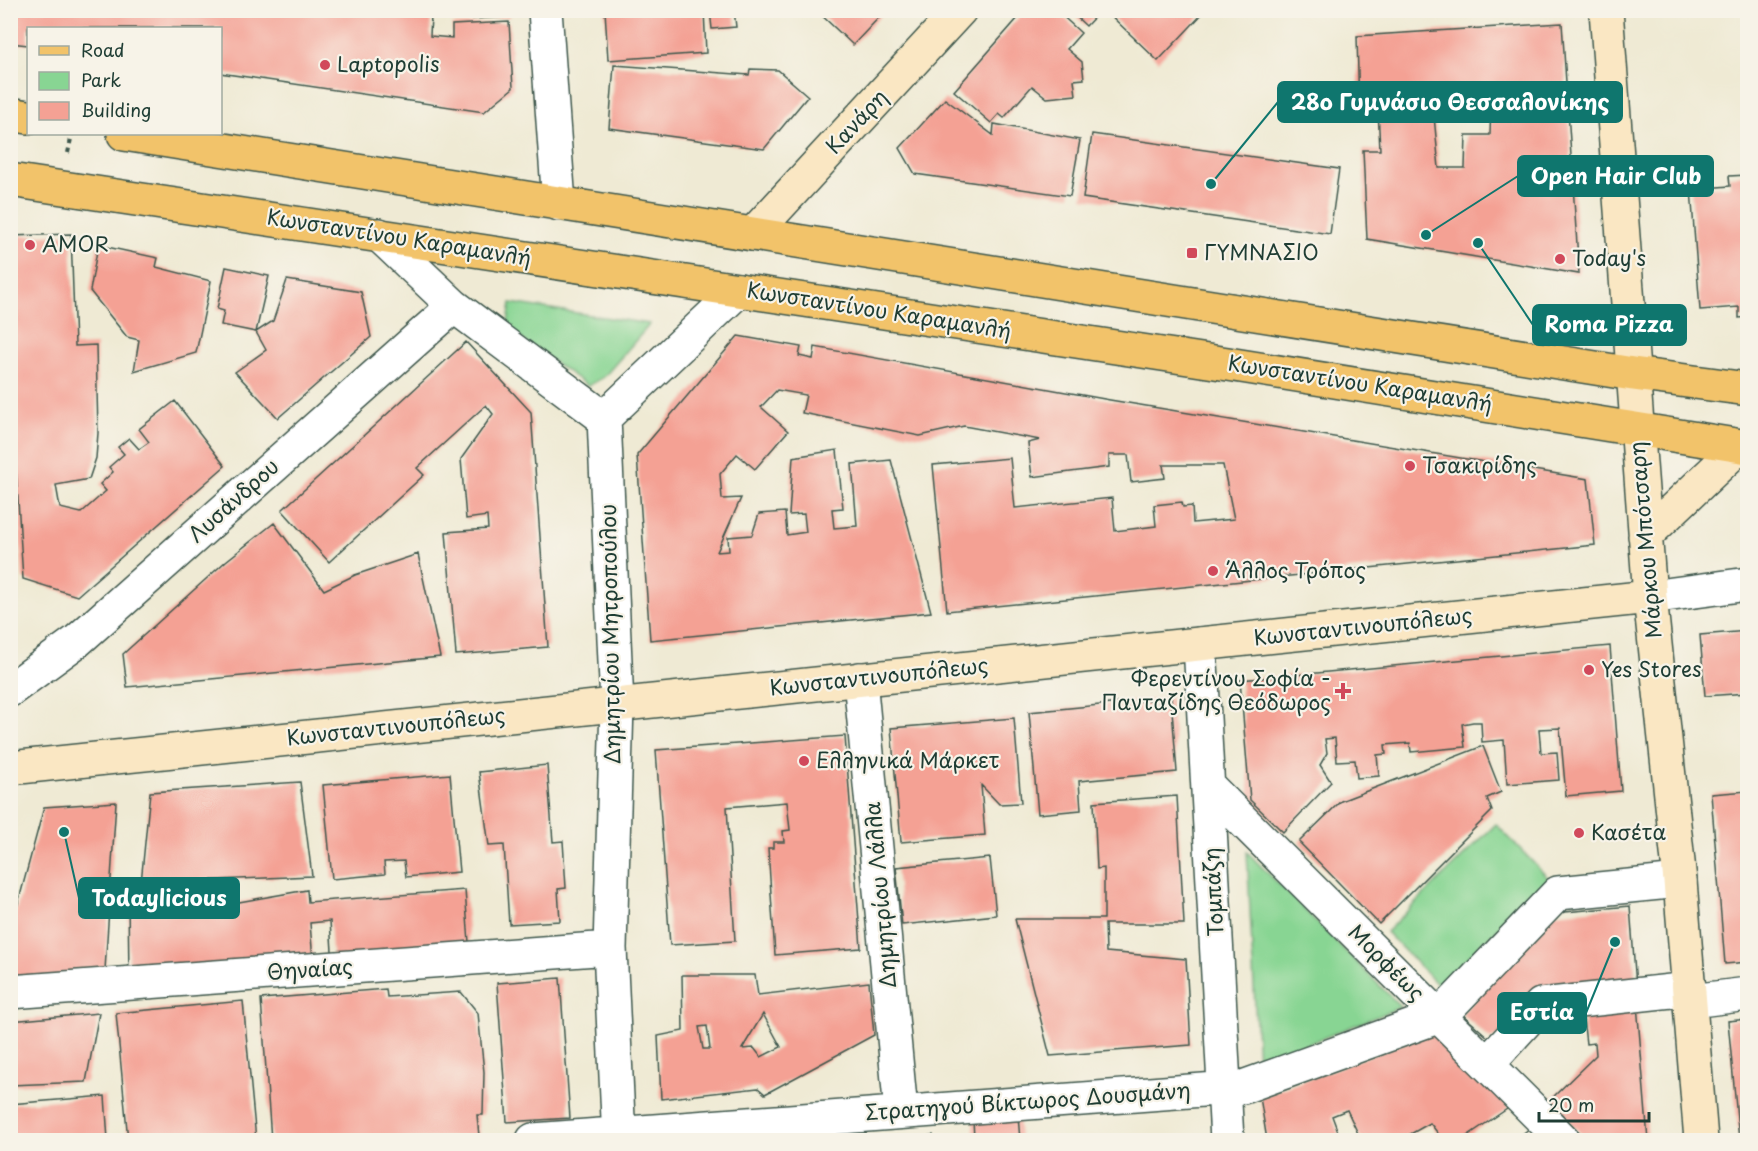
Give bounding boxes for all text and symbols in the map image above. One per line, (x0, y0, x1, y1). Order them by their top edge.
legend (27, 27, 222, 135)
text: Road (81, 36, 125, 63)
place label: Laptopolis (337, 47, 440, 79)
marker: Laptopolis (318, 58, 332, 72)
text: Park (81, 66, 121, 93)
street label: Κανάρη (817, 81, 894, 160)
callout: 28ο Γυμνάσιο Θεσσαλονίκης (1278, 82, 1622, 122)
text: 28ο Γυμνάσιο Θεσσαλονίκης (1291, 84, 1609, 117)
text: Building (81, 96, 151, 123)
callout: Open Hair Club (1518, 156, 1713, 196)
text: Open Hair Club (1531, 158, 1701, 191)
street label: Κωνσταντίνου Καραμανλή (265, 199, 534, 273)
place label: AMOR (42, 227, 109, 259)
place label: ΓΥΜΝΑΣΙΟ (1204, 235, 1319, 267)
marker: AMOR (23, 238, 37, 252)
place label: Today's (1572, 241, 1646, 273)
marker: ΓΥΜΝΑΣΙΟ (1185, 246, 1199, 260)
marker: Today's (1553, 252, 1567, 266)
street label: Κωνσταντίνου Καραμανλή (745, 272, 1014, 346)
callout: Roma Pizza (1533, 305, 1686, 345)
text: Roma Pizza (1544, 306, 1674, 339)
street label: Κωνσταντίνου Καραμανλή (1226, 345, 1495, 419)
street label: Μάρκου Μπότσαρη (1619, 440, 1669, 640)
place label: Τσακιρίδης (1422, 448, 1537, 480)
street label: Λυσάνδρου (180, 450, 285, 549)
marker: Τσακιρίδης (1403, 459, 1417, 473)
street label: Δημητρίου Μητροπούλου (591, 504, 627, 764)
place label: Άλλος Τρόπος (1225, 553, 1366, 585)
marker: Άλλος Τρόπος (1206, 564, 1220, 578)
street label: Κωνσταντινουπόλεως (1252, 598, 1474, 652)
street label: Κωνσταντινουπόλεως (768, 648, 990, 702)
place label: Yes Stores (1601, 652, 1702, 684)
place label: Φερεντίνου Σοφία - Πανταζίδης Θεόδωρος (1101, 661, 1331, 717)
marker: Yes Stores (1582, 663, 1596, 677)
marker: Φερεντίνου Σοφία - Πανταζίδης Θεόδωρος (1336, 684, 1350, 698)
street label: Κωνσταντινουπόλεως (285, 698, 507, 752)
place label: Ελληνικά Μάρκετ (816, 743, 1000, 775)
marker: Ελληνικά Μάρκετ (797, 754, 811, 768)
street label: Δημητρίου Λάλλα (855, 801, 903, 990)
place label: Κασέτα (1591, 815, 1667, 847)
marker: Κασέτα (1572, 826, 1586, 840)
street label: Τομπάζη (1194, 847, 1230, 937)
callout: Todaylicious (79, 878, 239, 918)
text: Todaylicious (91, 880, 227, 913)
street label: Μορφέως (1342, 916, 1433, 1007)
street label: Θηναίας (266, 949, 354, 987)
callout: Εστία (1498, 993, 1586, 1033)
text: Εστία (1510, 994, 1574, 1027)
street label: Στρατηγού Βίκτωρος Δουσμάνη (864, 1073, 1192, 1127)
scale bar (1539, 1085, 1648, 1123)
text: 20 m (1548, 1091, 1594, 1118)

